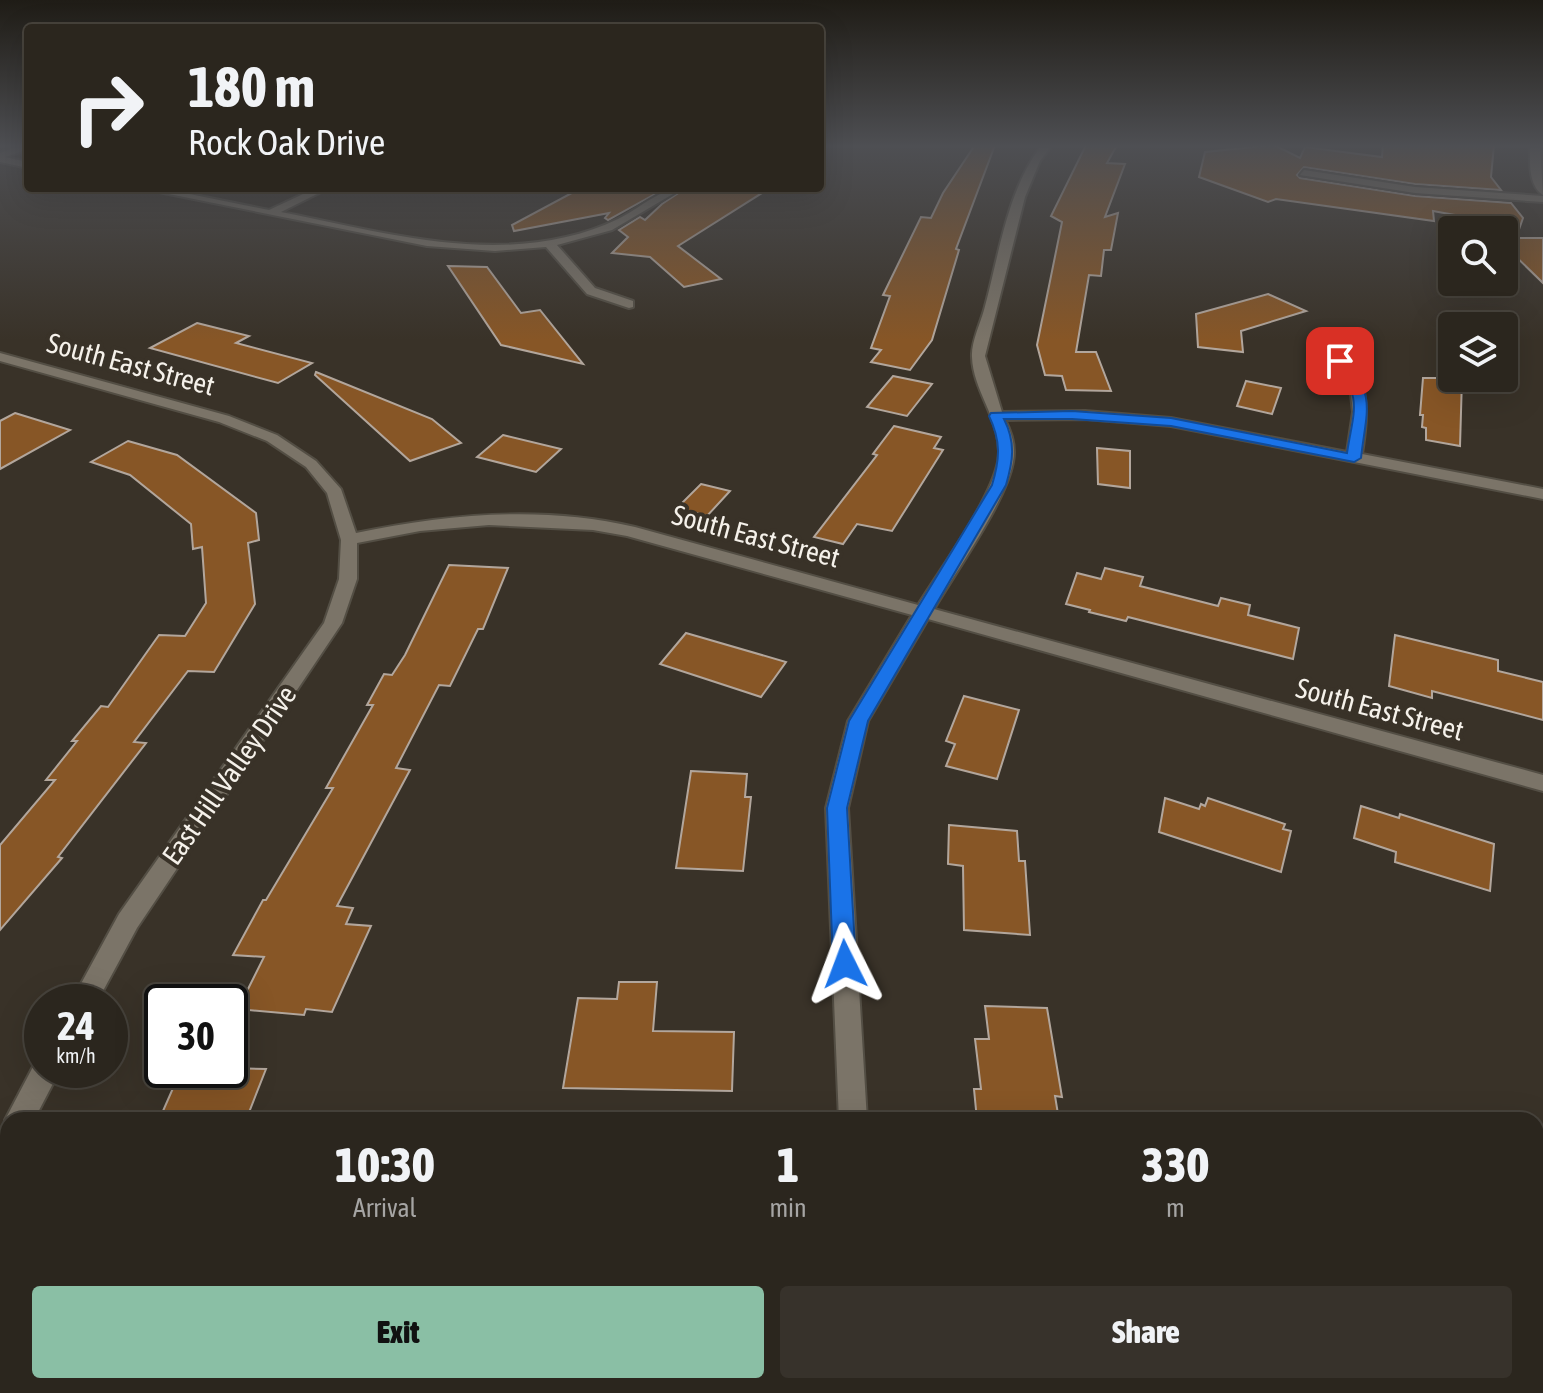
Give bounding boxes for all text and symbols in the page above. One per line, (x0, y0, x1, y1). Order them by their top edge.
text: 180 m (188, 55, 315, 119)
icon: right (56, 56, 160, 160)
text: Rock Oak Drive (188, 121, 385, 163)
map controls (1438, 216, 1518, 392)
button: search (1438, 216, 1518, 296)
button: layers (1438, 312, 1518, 392)
street label: South East Street (44, 326, 218, 402)
pin (1306, 327, 1374, 395)
icon: arrive (1318, 339, 1362, 383)
street label: South East Street (669, 498, 843, 574)
street label: South East Street (1293, 671, 1467, 747)
street label: East Hill Valley Drive (155, 680, 303, 870)
position arrow (803, 922, 887, 1006)
speed limit sign: 30 (144, 984, 248, 1088)
text: 24 (57, 1003, 95, 1048)
text: km/h (56, 1044, 96, 1067)
text: 10:30 (335, 1137, 435, 1192)
text: 1 (777, 1137, 799, 1192)
text: 330 (1142, 1137, 1209, 1192)
text: Arrival (353, 1193, 416, 1223)
text: min (769, 1193, 807, 1223)
text: m (1166, 1193, 1185, 1223)
button: Exit (32, 1286, 764, 1378)
button: Share (780, 1286, 1512, 1378)

